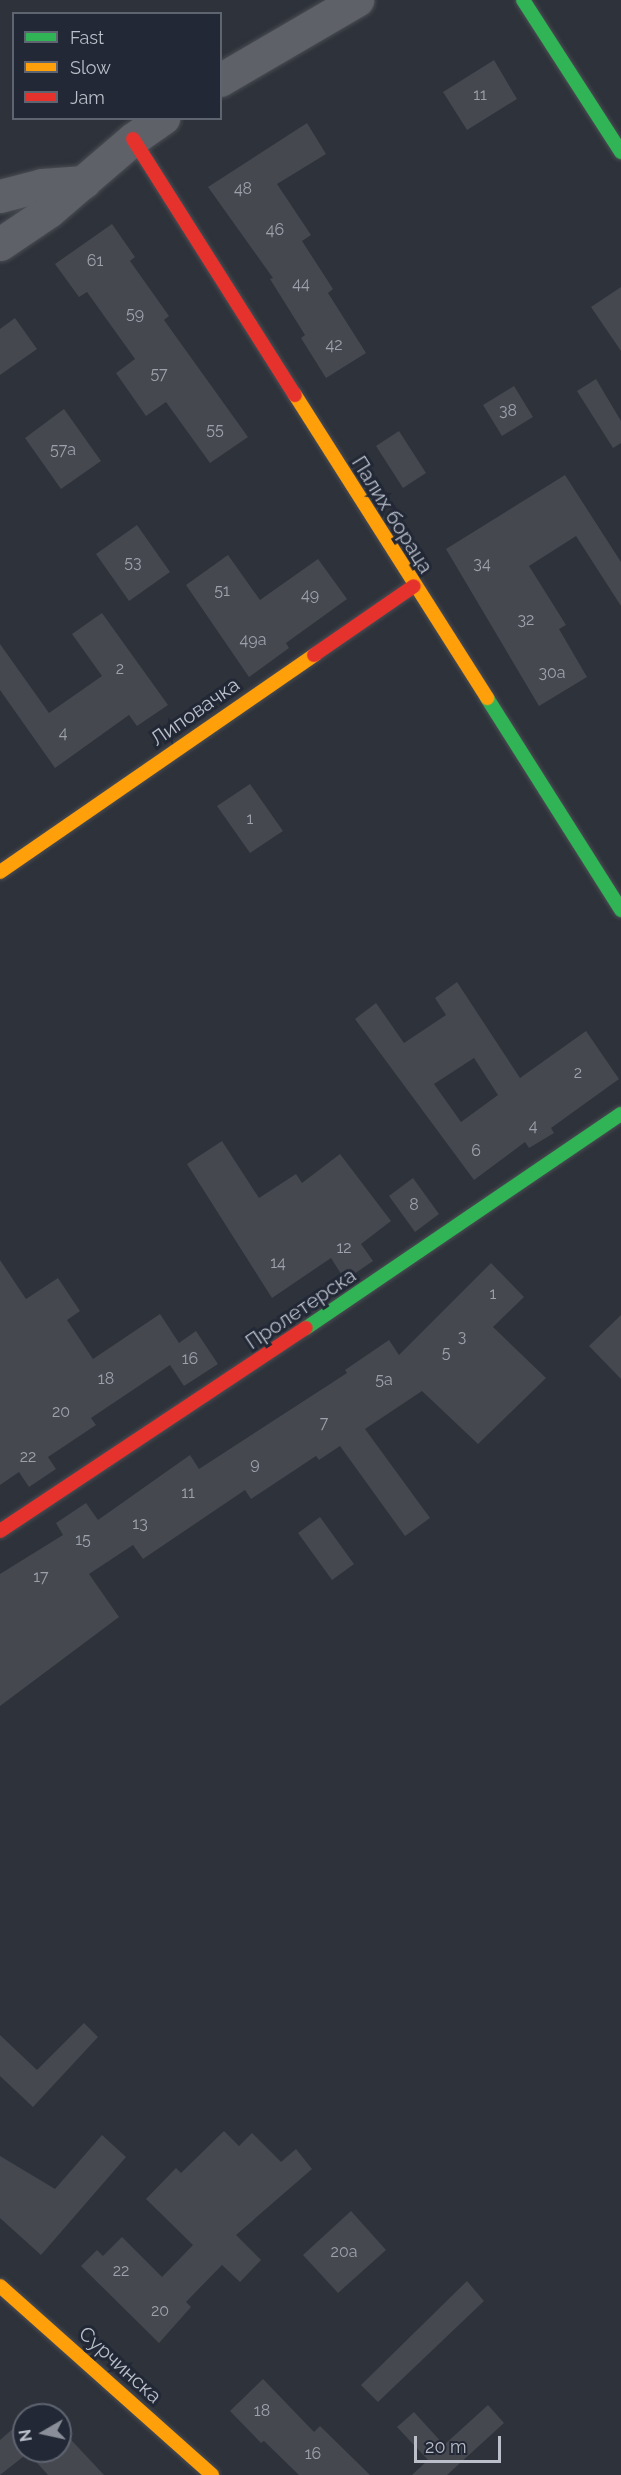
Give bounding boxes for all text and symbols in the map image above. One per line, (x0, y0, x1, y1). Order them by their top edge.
legend (12, 12, 222, 120)
text: Fast (70, 27, 104, 48)
text: Slow (70, 57, 111, 78)
house number: 11 (473, 85, 487, 105)
text: Jam (70, 87, 105, 108)
house number: 48 (234, 179, 252, 199)
house number: 46 (266, 220, 284, 240)
house number: 61 (87, 251, 103, 271)
house number: 44 (292, 274, 310, 294)
house number: 59 (126, 304, 144, 324)
house number: 42 (325, 335, 343, 355)
house number: 57 (150, 364, 168, 384)
house number: 38 (499, 401, 517, 421)
house number: 55 (206, 420, 224, 440)
house number: 57a (50, 440, 76, 460)
street label: Палих бораца (346, 452, 438, 578)
house number: 53 (124, 553, 142, 573)
house number: 34 (473, 554, 491, 574)
house number: 51 (214, 581, 230, 601)
house number: 49 (301, 585, 319, 605)
house number: 32 (518, 610, 534, 630)
house number: 49a (240, 630, 266, 650)
house number: 2 (116, 659, 124, 679)
house number: 30a (538, 663, 566, 683)
street label: Липовачка (146, 673, 244, 751)
house number: 4 (59, 723, 67, 743)
house number: 1 (247, 809, 253, 829)
house number: 2 (574, 1063, 582, 1083)
house number: 4 (529, 1116, 537, 1136)
house number: 6 (471, 1141, 481, 1161)
house number: 8 (409, 1195, 419, 1215)
house number: 12 (336, 1238, 352, 1258)
house number: 14 (270, 1253, 286, 1273)
street label: Пролетерска (241, 1263, 361, 1355)
house number: 1 (490, 1284, 496, 1304)
house number: 3 (458, 1327, 466, 1347)
house number: 5 (442, 1343, 450, 1363)
house number: 16 (182, 1349, 198, 1369)
house number: 18 (98, 1369, 114, 1389)
house number: 5a (375, 1370, 393, 1390)
house number: 20 (52, 1402, 70, 1422)
house number: 7 (320, 1413, 328, 1433)
house number: 22 (20, 1447, 36, 1467)
house number: 9 (250, 1454, 260, 1474)
house number: 11 (181, 1483, 195, 1503)
house number: 13 (132, 1514, 148, 1534)
house number: 15 (75, 1530, 91, 1550)
house number: 17 (33, 1567, 49, 1587)
house number: 20a (331, 2242, 357, 2262)
house number: 22 (113, 2261, 129, 2281)
house number: 20 (151, 2301, 169, 2321)
street label: Сурчинска (74, 2322, 166, 2408)
house number: 18 (254, 2401, 270, 2421)
north arrow (12, 2403, 72, 2463)
scale bar (417, 2424, 504, 2462)
text: N (15, 2428, 36, 2443)
text: 20 m (425, 2436, 467, 2457)
house number: 16 (305, 2444, 321, 2464)

